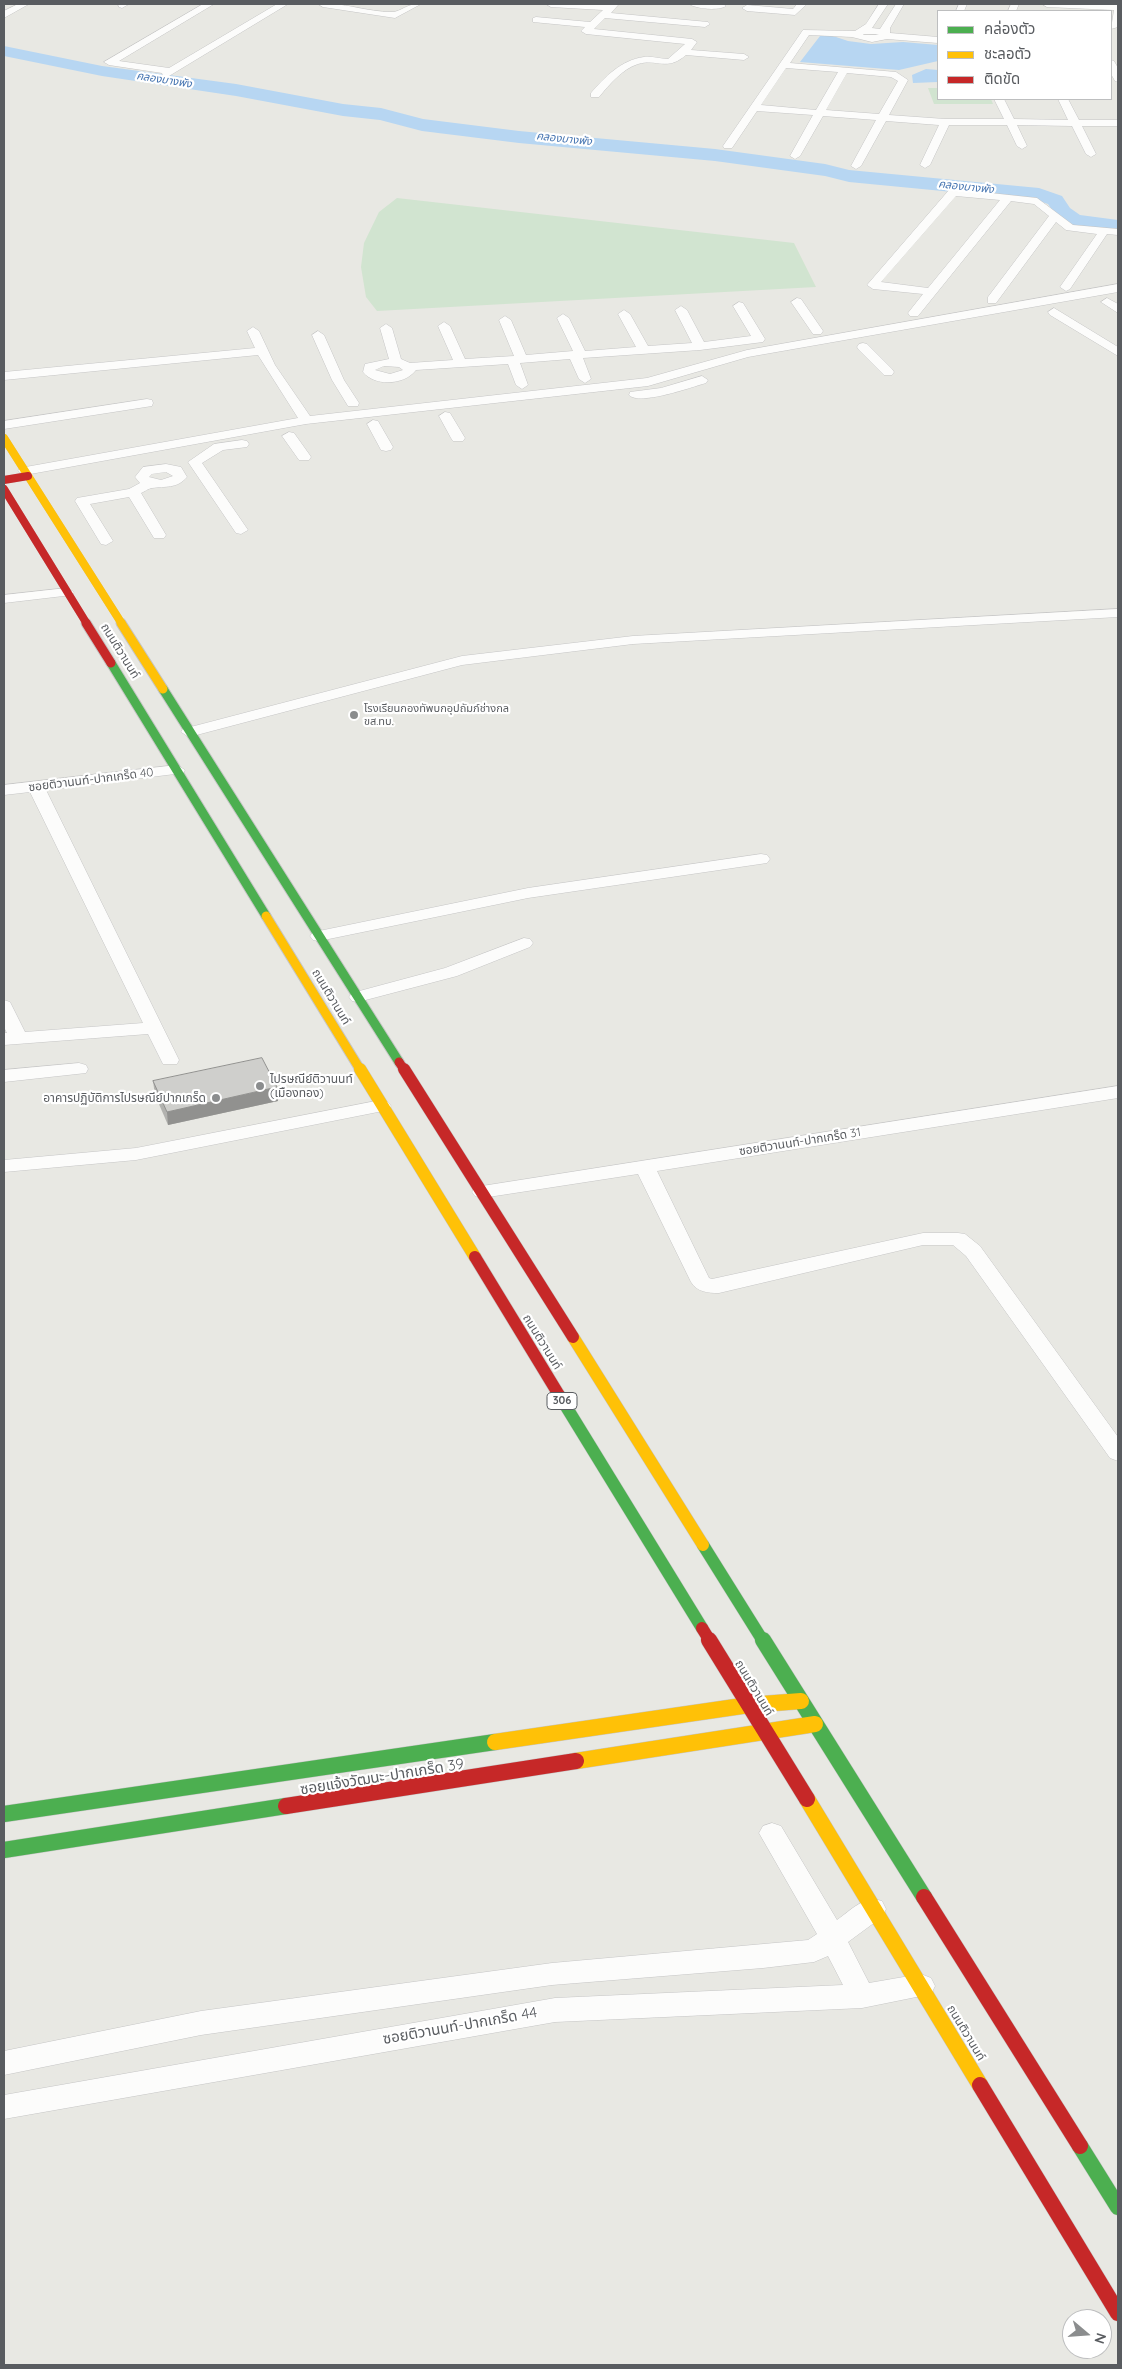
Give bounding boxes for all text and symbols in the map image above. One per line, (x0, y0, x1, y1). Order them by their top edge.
legend (937, 10, 1112, 100)
text: คล่องตัว (984, 19, 1035, 38)
text: ชะลอตัว (984, 44, 1031, 63)
water label: คลองบางพัง (135, 69, 193, 91)
text: ติดขัด (984, 69, 1020, 88)
water label: คลองบางพัง (536, 130, 592, 148)
water label: คลองบางพัง (938, 178, 994, 196)
street label: ถนนติวานนท์ (97, 621, 143, 681)
place label: โรงเรียนกองทัพบกอุปถัมภ์ช่างกล ขส.ทบ. (364, 702, 509, 728)
marker: โรงเรียนกองทัพบกอุปถัมภ์ช่างกล ขส.ทบ. (348, 709, 360, 721)
street label: ซอยติวานนท์-ปากเกร็ด 40 (28, 765, 154, 795)
street label: ถนนติวานนท์ (309, 967, 353, 1027)
place label: ไปรษณีย์ติวานนท์ (เมืองทอง) (270, 1072, 353, 1100)
marker: ไปรษณีย์ติวานนท์ (เมืองทอง) (254, 1080, 266, 1092)
place label: อาคารปฏิบัติการไปรษณีย์ปากเกร็ด (43, 1091, 206, 1105)
marker: อาคารปฏิบัติการไปรษณีย์ปากเกร็ด (210, 1092, 222, 1104)
street label: ซอยติวานนท์-ปากเกร็ด 31 (738, 1125, 862, 1159)
street label: ถนนติวานนท์ (519, 1312, 565, 1372)
road number: 306 (547, 1392, 577, 1410)
street label: ถนนติวานนท์ (732, 1658, 776, 1718)
street label: ซอยแจ้งวัฒนะ-ปากเกร็ด 39 (299, 1755, 465, 1799)
street label: ถนนติวานนท์ (944, 2003, 988, 2063)
street label: ซอยติวานนท์-ปากเกร็ด 44 (381, 2004, 539, 2048)
north arrow (1062, 2309, 1112, 2359)
text: N (1090, 2331, 1110, 2346)

